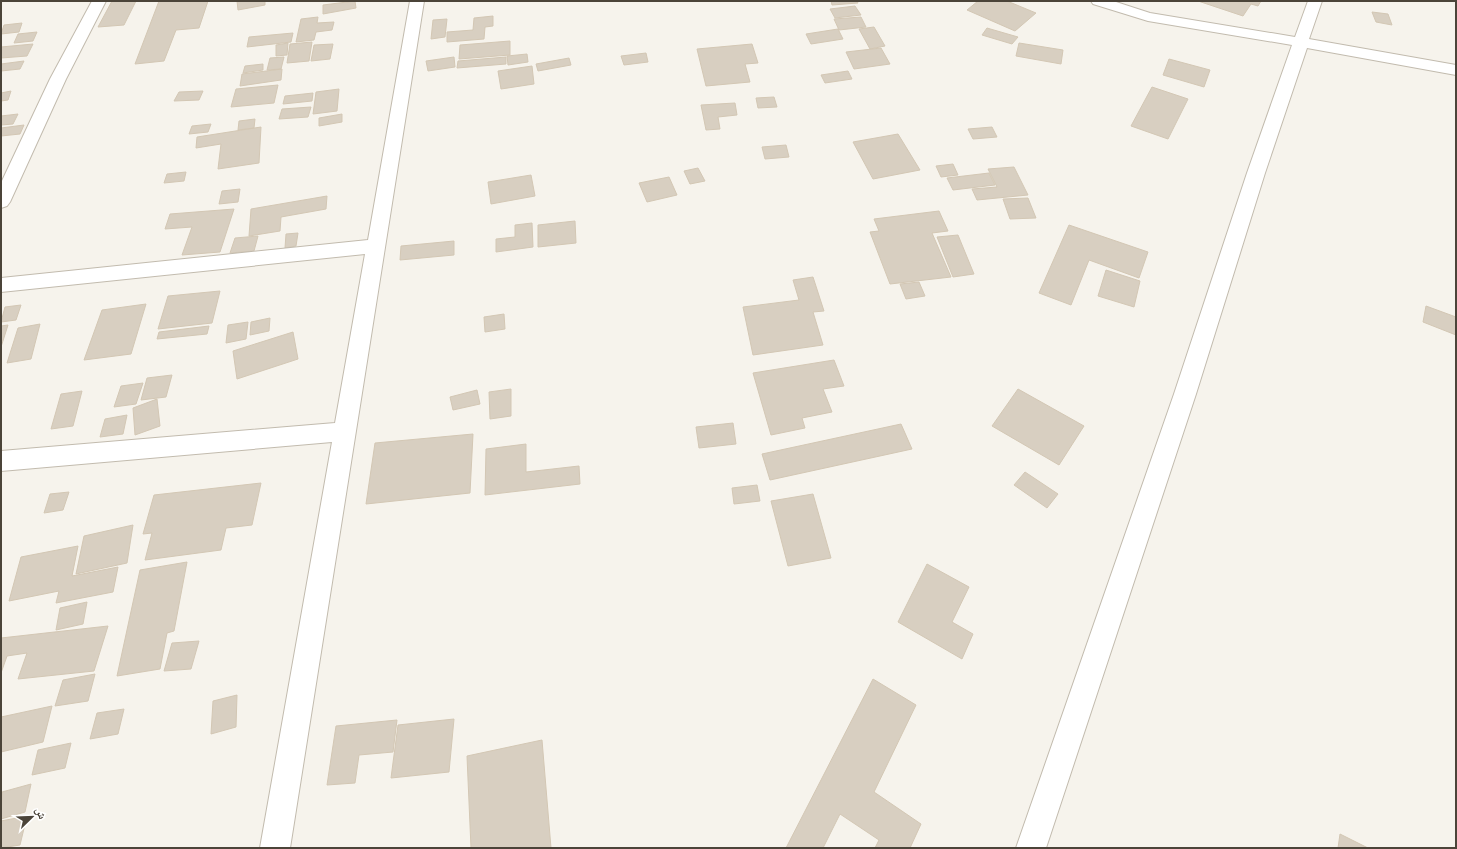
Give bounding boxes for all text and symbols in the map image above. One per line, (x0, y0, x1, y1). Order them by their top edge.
north arrow (12, 797, 52, 837)
text: ش (32, 805, 49, 822)

